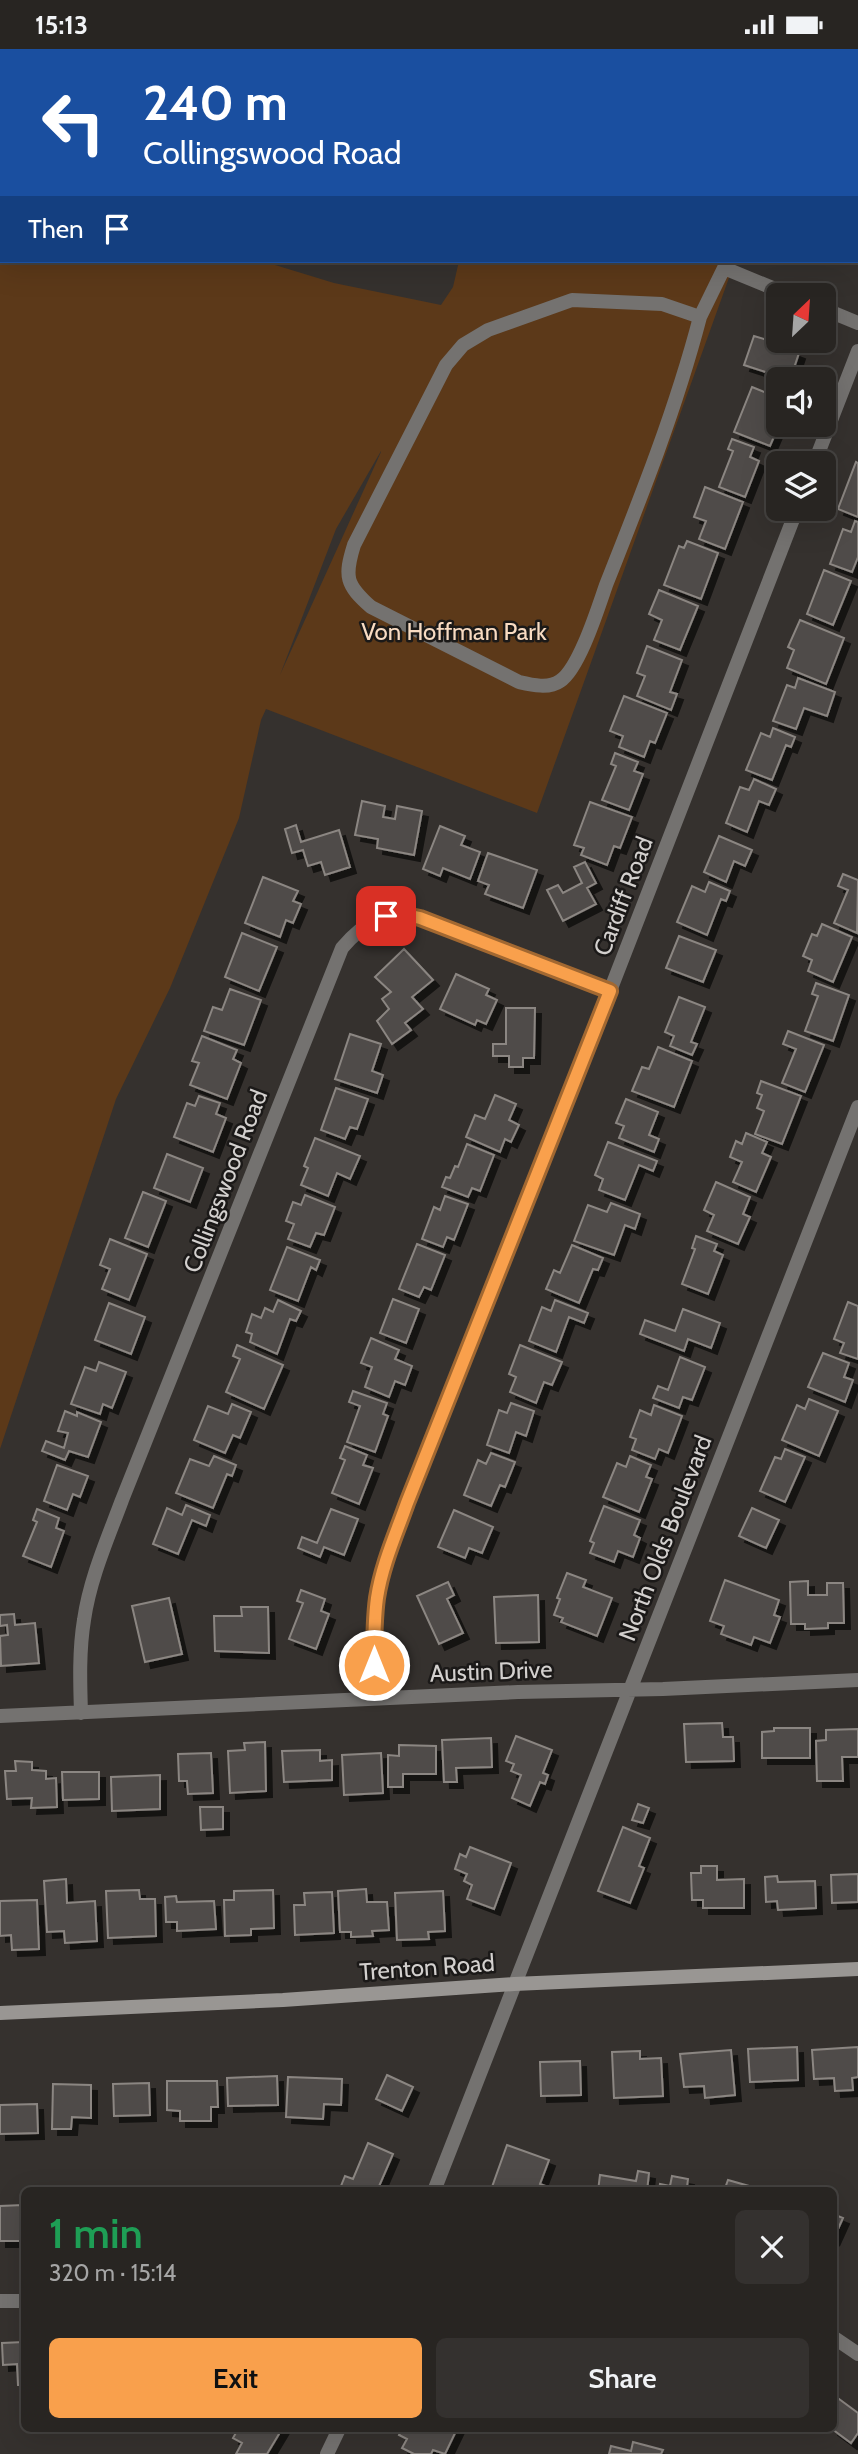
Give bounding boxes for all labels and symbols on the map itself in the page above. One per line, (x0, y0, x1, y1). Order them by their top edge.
north arrow (766, 283, 836, 353)
park label: Von Hoffman Park (361, 617, 547, 646)
street label: Cardiff Road (587, 832, 659, 960)
pin (356, 886, 416, 946)
street label: Collingswood Road (177, 1085, 273, 1277)
street label: North Olds Boulevard (612, 1431, 718, 1645)
position arrow (337, 1628, 411, 1702)
street label: Austin Drive (429, 1654, 553, 1688)
street label: Trenton Road (358, 1948, 496, 1986)

